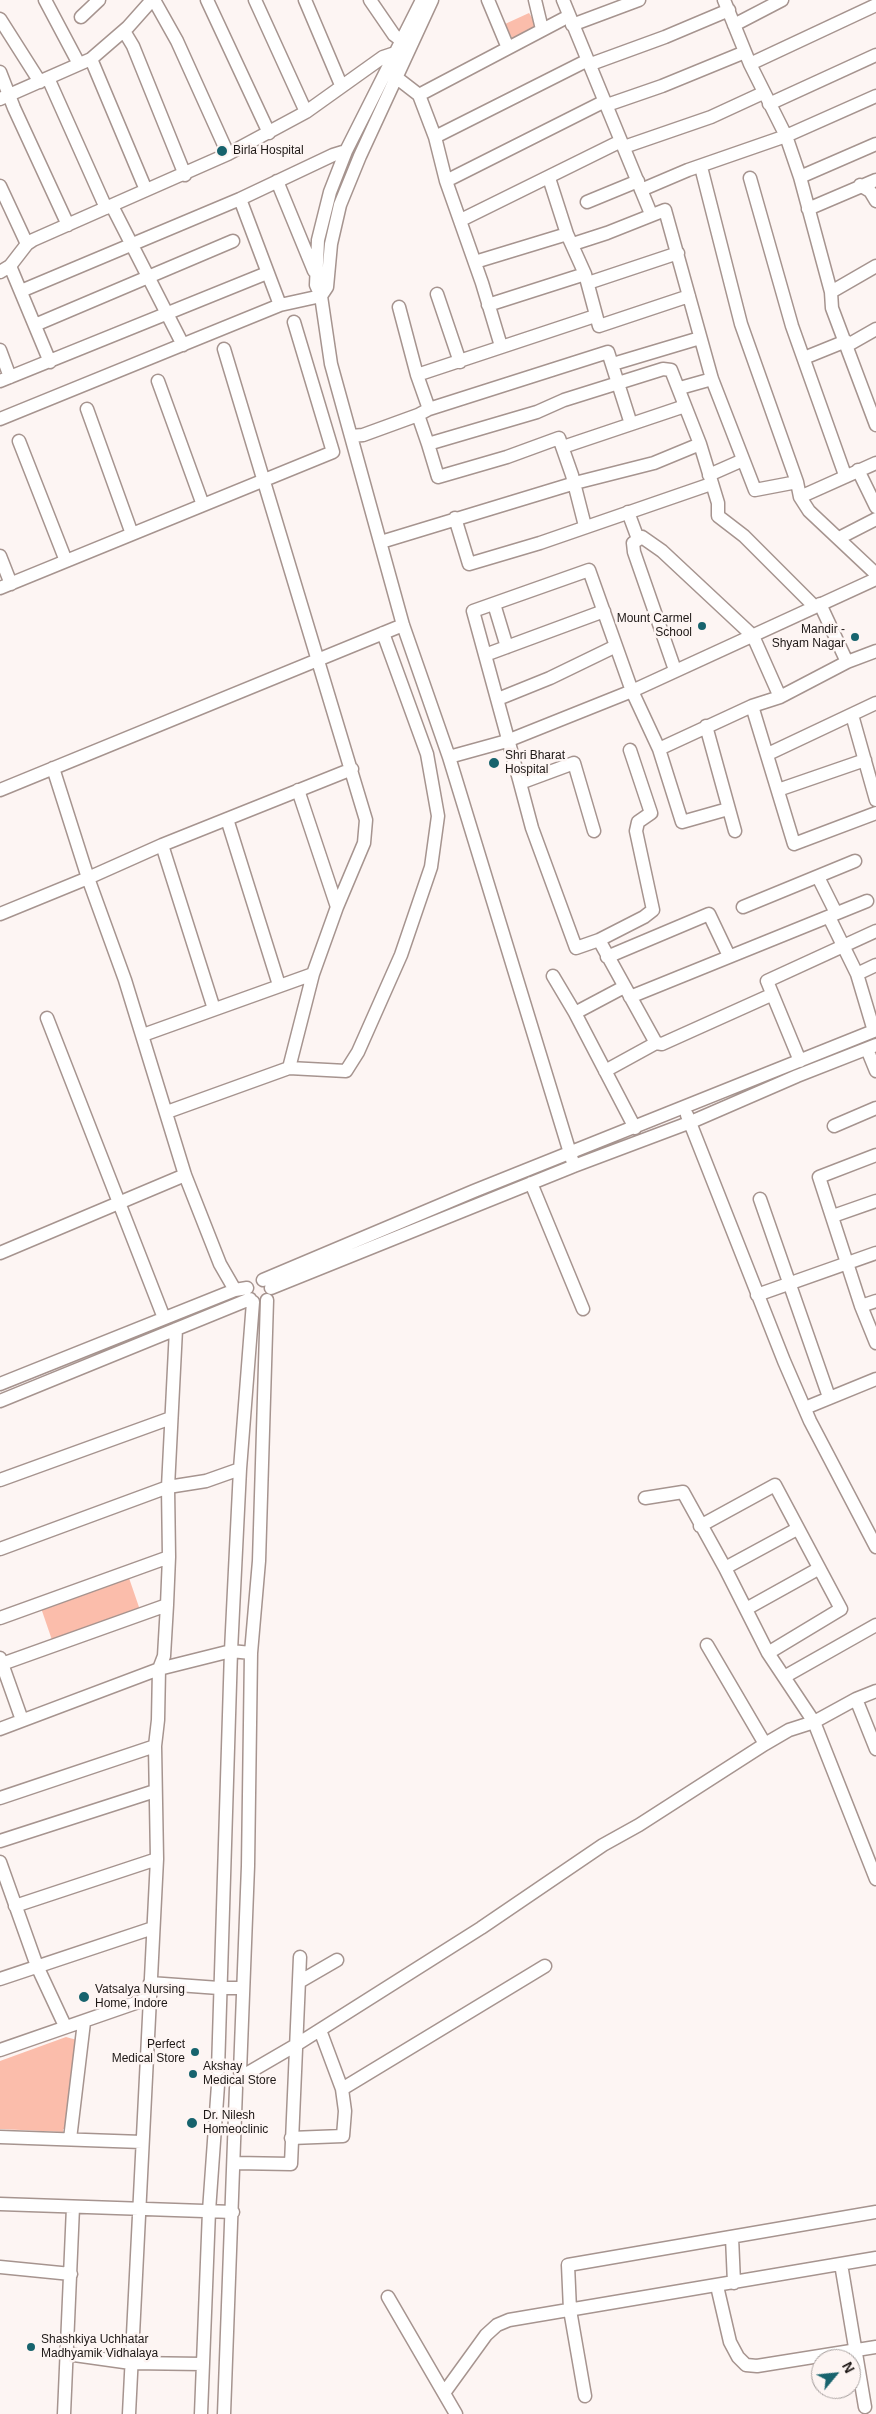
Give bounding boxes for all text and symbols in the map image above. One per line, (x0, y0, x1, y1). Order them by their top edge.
marker: Birla Hospital (215, 144, 229, 158)
place label: Birla Hospital (233, 144, 304, 158)
place label: Mount Carmel School (617, 612, 692, 640)
marker: Mount Carmel School (696, 620, 708, 632)
place label: Mandir - Shyam Nagar (772, 623, 845, 651)
marker: Mandir - Shyam Nagar (849, 631, 861, 643)
place label: Shri Bharat Hospital (505, 749, 565, 777)
marker: Shri Bharat Hospital (487, 756, 501, 770)
place label: Vatsalya Nursing Home, Indore (95, 1983, 185, 2011)
marker: Vatsalya Nursing Home, Indore (77, 1990, 91, 2004)
place label: Perfect Medical Store (112, 2038, 185, 2066)
marker: Perfect Medical Store (189, 2046, 201, 2058)
place label: Akshay Medical Store (203, 2060, 276, 2088)
marker: Akshay Medical Store (187, 2068, 199, 2080)
place label: Dr. Nilesh Homeoclinic (203, 2109, 268, 2137)
marker: Dr. Nilesh Homeoclinic (185, 2116, 199, 2130)
place label: Shashkiya Uchhatar Madhyamik Vidhalaya (41, 2333, 158, 2361)
marker: Shashkiya Uchhatar Madhyamik Vidhalaya (25, 2341, 37, 2353)
north arrow (811, 2349, 861, 2399)
text: N (839, 2359, 858, 2376)

